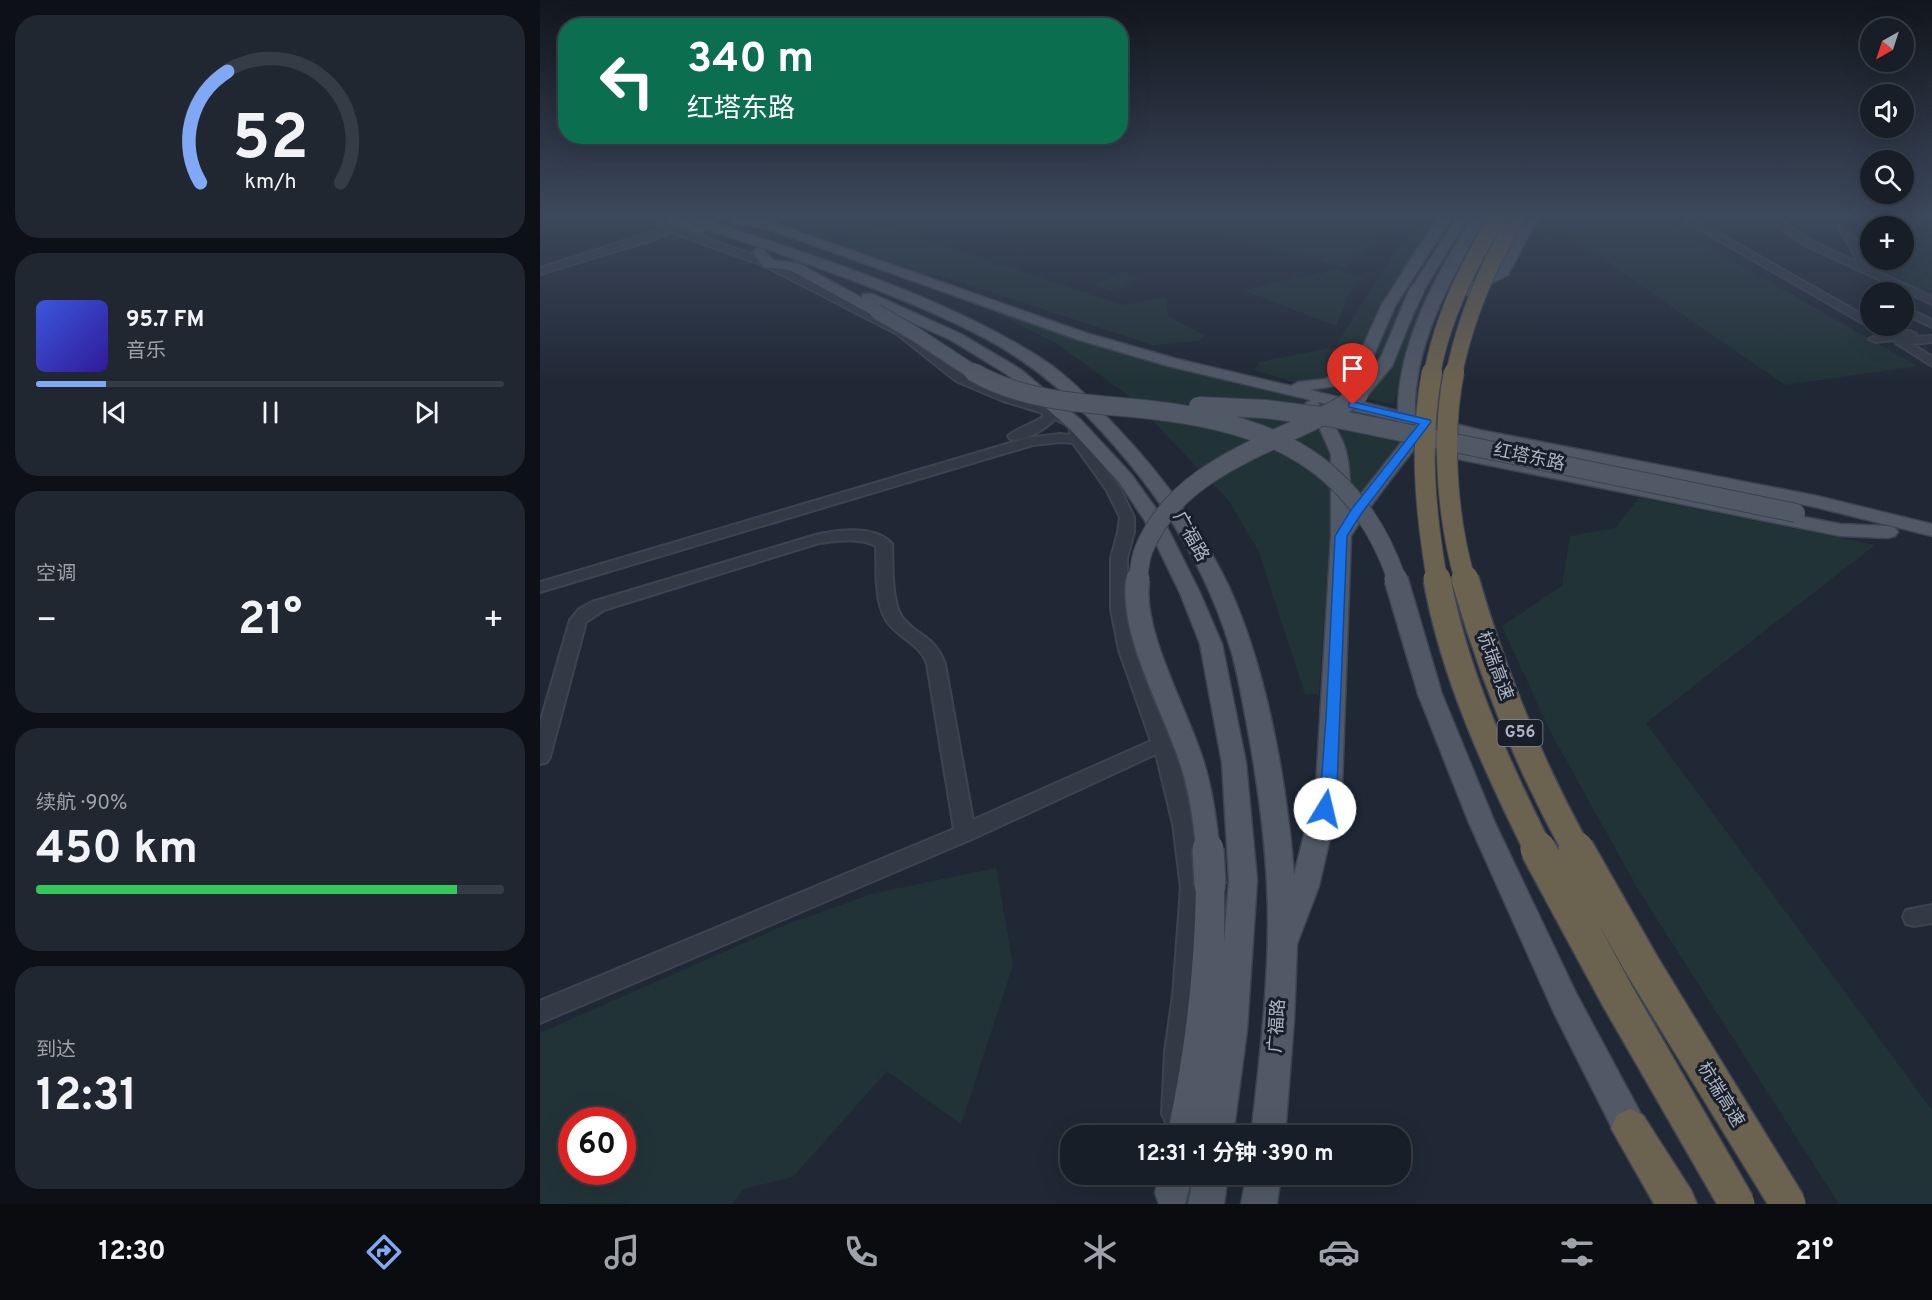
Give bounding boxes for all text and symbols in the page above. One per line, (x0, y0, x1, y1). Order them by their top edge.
north arrow (1860, 18, 1914, 72)
map controls (1860, 18, 1914, 336)
text: 340 m (687, 34, 814, 87)
icon: left (588, 42, 666, 120)
button: sound (1860, 84, 1914, 138)
text: 红塔东路 (687, 93, 795, 127)
text: 52 (232, 103, 308, 182)
button: search (1860, 150, 1914, 204)
text: km/h (244, 170, 296, 197)
button: + (1860, 216, 1914, 270)
button: − (1860, 282, 1914, 336)
text: 95.7 FM (126, 307, 204, 334)
text: 音乐 (126, 339, 166, 365)
pin (1327, 343, 1378, 405)
icon: arrive (1336, 352, 1369, 385)
icon: previous (98, 396, 131, 429)
icon: pause (254, 396, 287, 429)
icon: next (410, 396, 443, 429)
street label: 红塔东路 (1491, 439, 1567, 477)
street label: 广福路 (1167, 508, 1213, 566)
text: 空调 (36, 562, 76, 588)
text: 21° (238, 593, 302, 650)
text: − (36, 601, 57, 643)
text: + (483, 601, 504, 643)
street label: 杭瑞高速 (1471, 628, 1517, 704)
road number: G56 (1498, 720, 1542, 746)
position arrow (1293, 777, 1357, 841)
text: 续航 · 90% (36, 791, 127, 817)
text: 450 km (36, 822, 198, 879)
street label: 广福路 (1265, 998, 1291, 1054)
text: 到达 (36, 1038, 76, 1064)
street label: 杭瑞高速 (1692, 1058, 1748, 1132)
text: 12:31 (36, 1069, 137, 1126)
speed limit sign: 60 (558, 1107, 636, 1185)
text: 12:31 · 1 分钟 · 390 m (1138, 1141, 1333, 1168)
icon: directions (363, 1231, 405, 1273)
icon: music (601, 1231, 643, 1273)
icon: phone (840, 1231, 882, 1273)
icon: climate (1079, 1231, 1121, 1273)
icon: car (1318, 1231, 1360, 1273)
icon: filters (1556, 1231, 1598, 1273)
text: 12:30 (98, 1235, 166, 1269)
text: 21° (1795, 1235, 1834, 1269)

